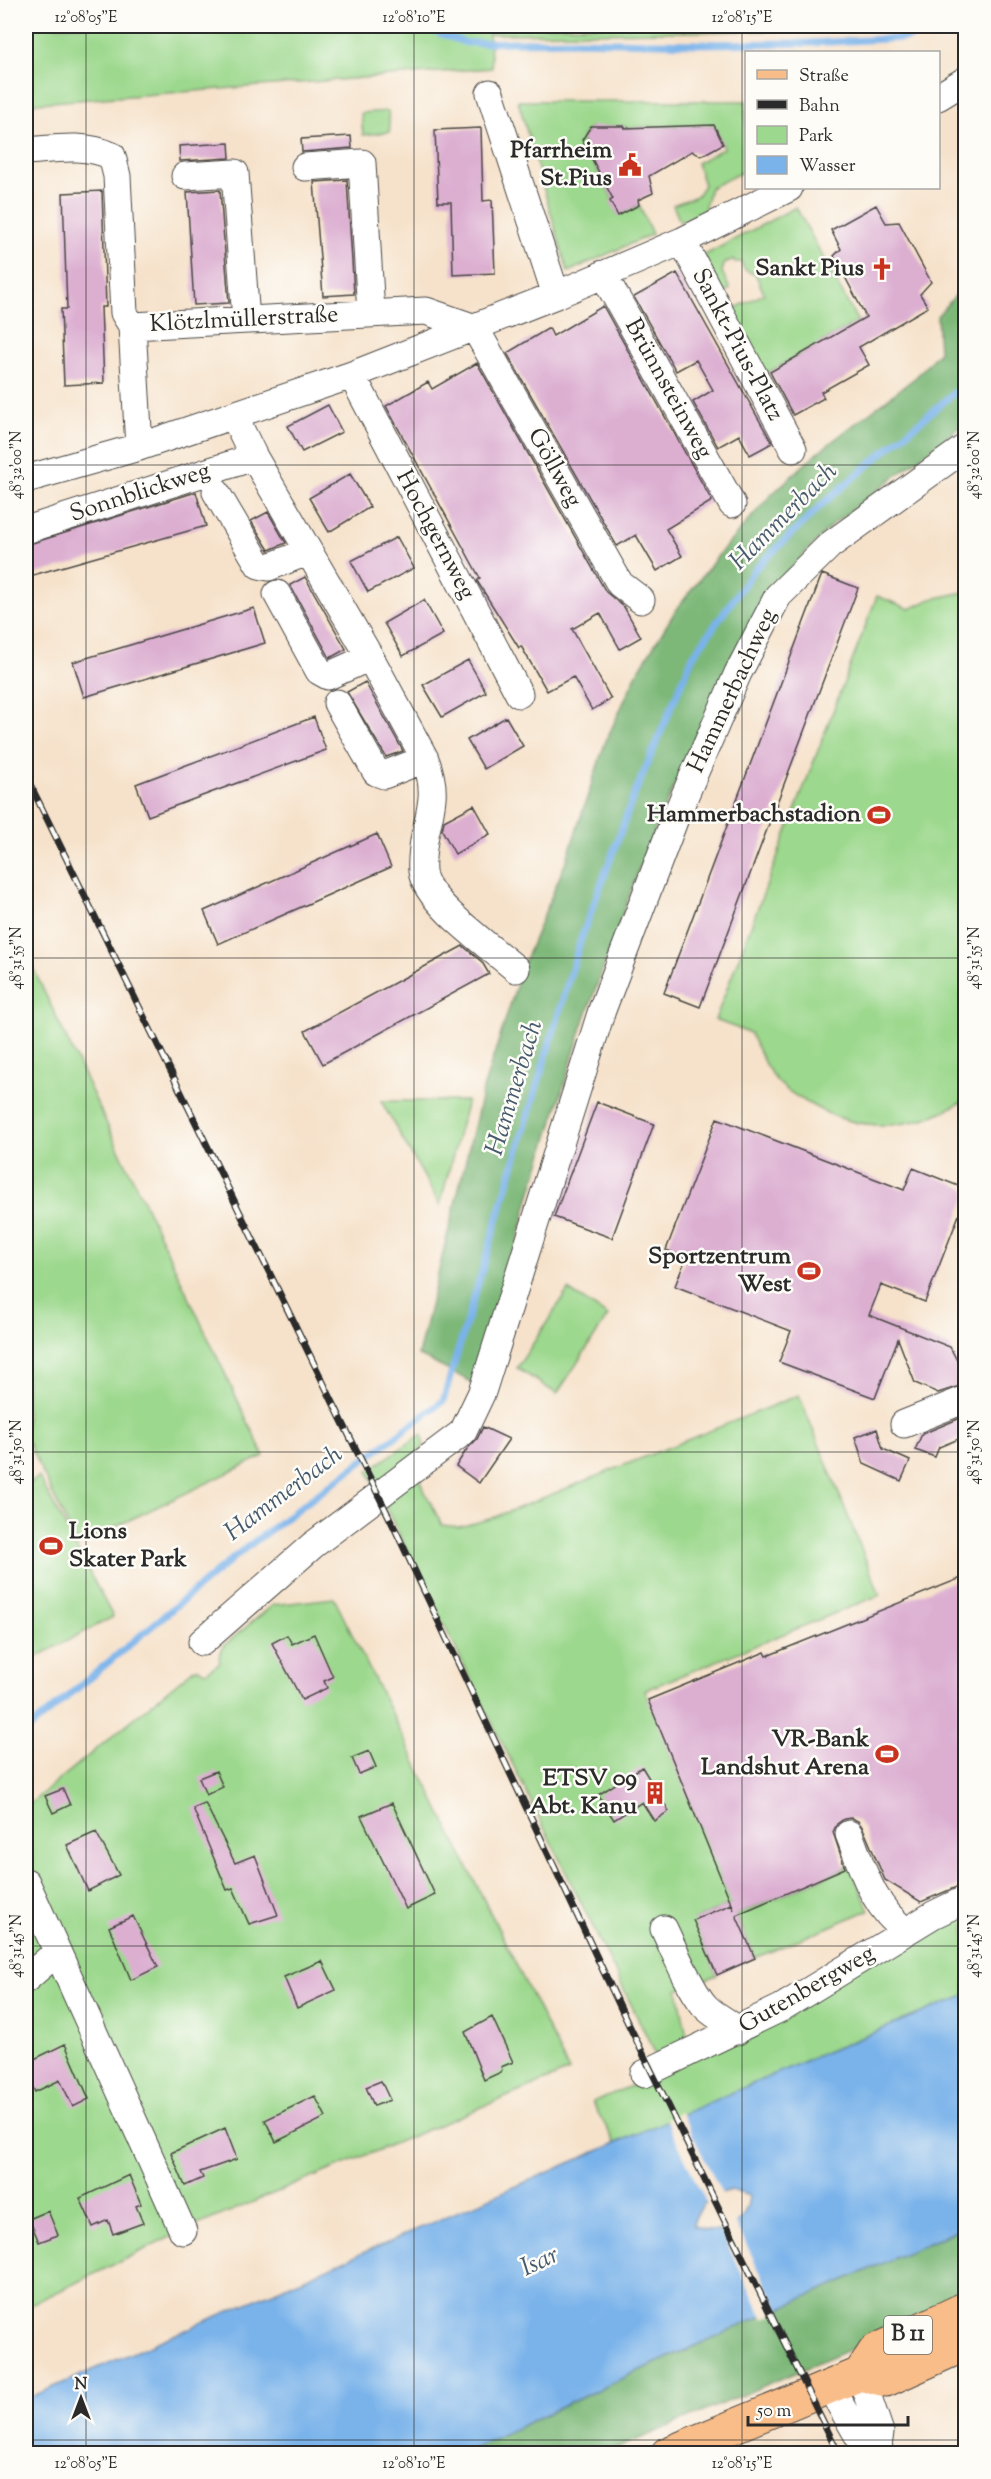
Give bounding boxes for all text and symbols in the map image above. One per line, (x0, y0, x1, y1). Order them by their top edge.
text: 12°08'05"E (55, 8, 117, 29)
text: 12°08'10"E (383, 8, 445, 29)
text: 12°08'15"E (712, 8, 772, 29)
legend (745, 51, 940, 189)
text: Straße (799, 64, 849, 90)
text: Bahn (799, 94, 840, 120)
text: Park (799, 124, 834, 150)
place label: Pfarrheim St.Pius (510, 134, 612, 196)
public building icon: Pfarrheim St.Pius (617, 152, 643, 178)
text: Wasser (799, 154, 856, 180)
place label: Sankt Pius (755, 252, 864, 286)
church icon: Sankt Pius (869, 256, 895, 282)
street label: Sankt-Pius-Platz (682, 263, 792, 427)
street label: Klötzlmüllerstraße (149, 298, 339, 342)
street label: Brünnsteinweg (615, 313, 721, 466)
street label: Göllweg (518, 422, 590, 514)
text: 48°32'00"N (7, 431, 28, 499)
text: 48°32'00"N (965, 431, 986, 499)
street label: Sonnblickweg (66, 454, 215, 532)
water label: Hammerbach (722, 454, 847, 579)
street label: Hochgernweg (387, 464, 484, 606)
street label: Hammerbachweg (680, 603, 786, 779)
place label: Hammerbachstadion (647, 798, 862, 832)
sports icon: Hammerbachstadion (866, 802, 892, 828)
text: 48°31'55"N (7, 927, 28, 989)
text: 48°31'55"N (965, 927, 986, 989)
water label: Hammerbach (477, 1015, 553, 1160)
place label: Sportzentrum West (648, 1240, 792, 1302)
sports icon: Sportzentrum West (796, 1258, 822, 1284)
text: 48°31'50"N (7, 1419, 28, 1485)
text: 48°31'50"N (965, 1419, 986, 1485)
water label: Hammerbach (217, 1437, 351, 1551)
place label: Lions Skater Park (69, 1515, 188, 1577)
sports icon: Lions Skater Park (38, 1533, 64, 1559)
place label: VR-Bank Landshut Arena (701, 1723, 870, 1785)
sports icon: VR-Bank Landshut Arena (874, 1741, 900, 1767)
place label: ETSV 09 Abt. Kanu (529, 1762, 637, 1824)
building icon: ETSV 09 Abt. Kanu (642, 1780, 668, 1806)
text: 48°31'45"N (7, 1914, 28, 1978)
text: 48°31'45"N (965, 1914, 986, 1978)
street label: Gutenbergweg (733, 1937, 882, 2043)
water label: Isar (515, 2237, 565, 2287)
road number: B 11 (884, 2316, 932, 2354)
north arrow (51, 2368, 111, 2428)
text: N (75, 2374, 88, 2397)
scale bar (748, 2389, 908, 2427)
text: 50 m (756, 2399, 792, 2425)
text: 12°08'05"E (55, 2454, 117, 2475)
text: 12°08'10"E (383, 2454, 445, 2475)
text: 12°08'15"E (712, 2454, 772, 2475)

